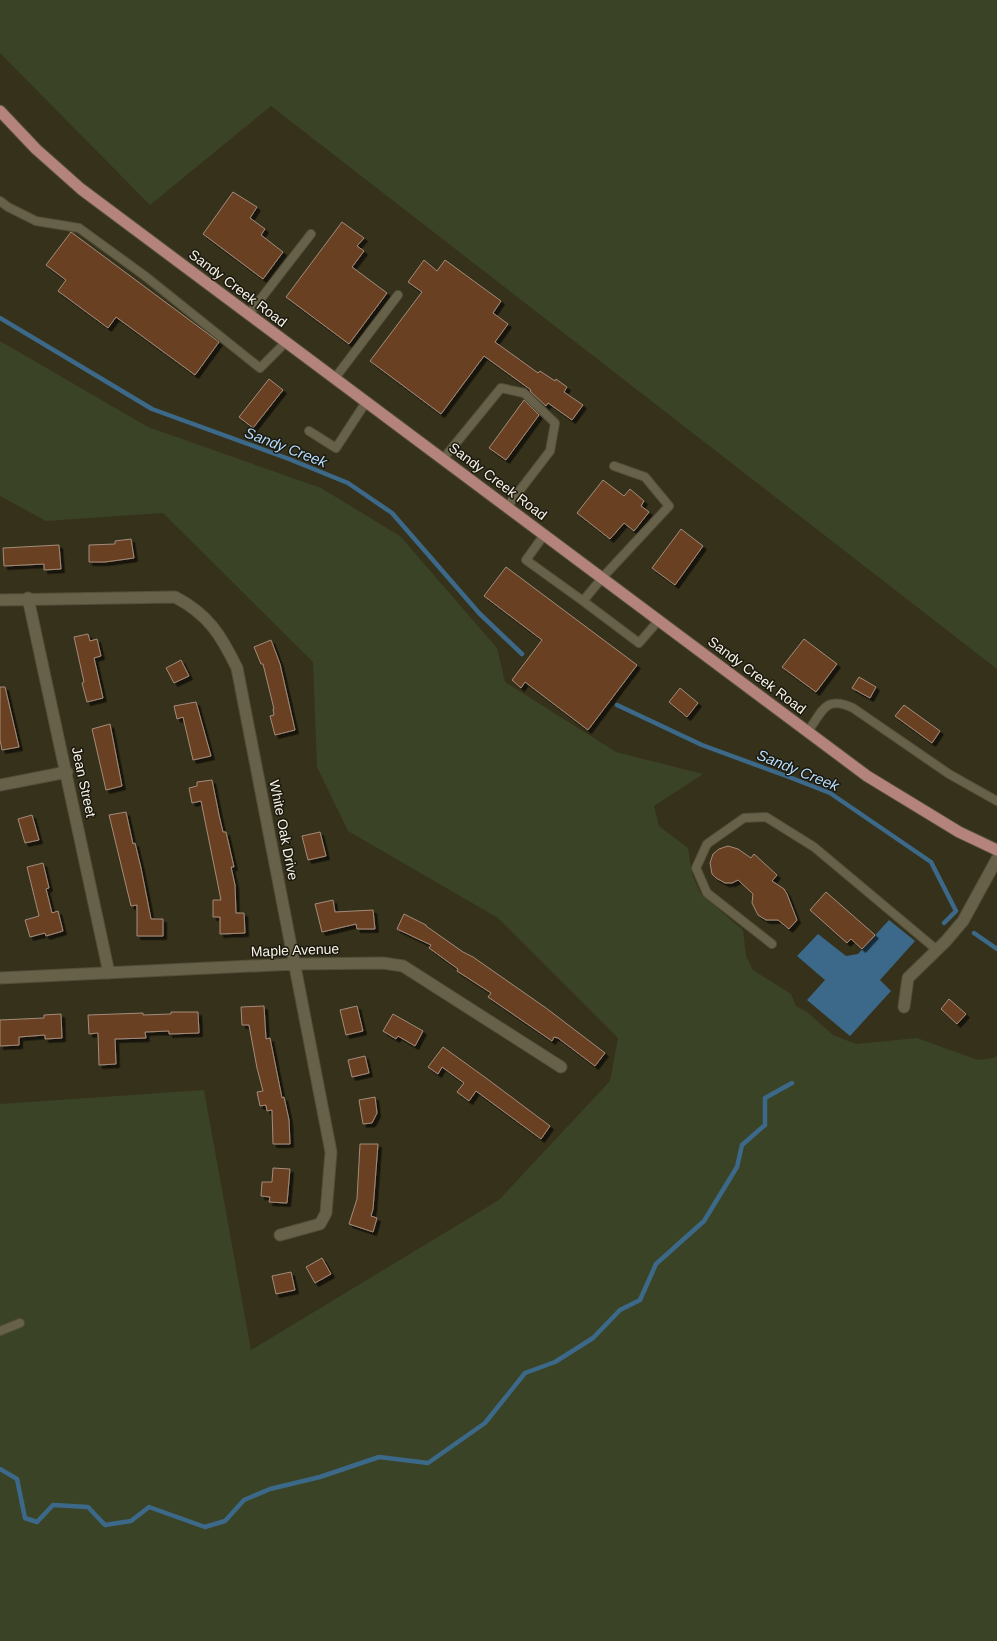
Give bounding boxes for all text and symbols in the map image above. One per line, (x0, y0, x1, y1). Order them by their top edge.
street label: Sandy Creek Road (186, 246, 290, 330)
water label: Sandy Creek (242, 424, 331, 471)
street label: Sandy Creek Road (446, 439, 550, 523)
street label: Sandy Creek Road (705, 633, 809, 717)
street label: Jean Street (69, 745, 99, 819)
water label: Sandy Creek (755, 746, 843, 795)
street label: White Oak Drive (266, 778, 302, 882)
street label: Maple Avenue (251, 940, 340, 960)

